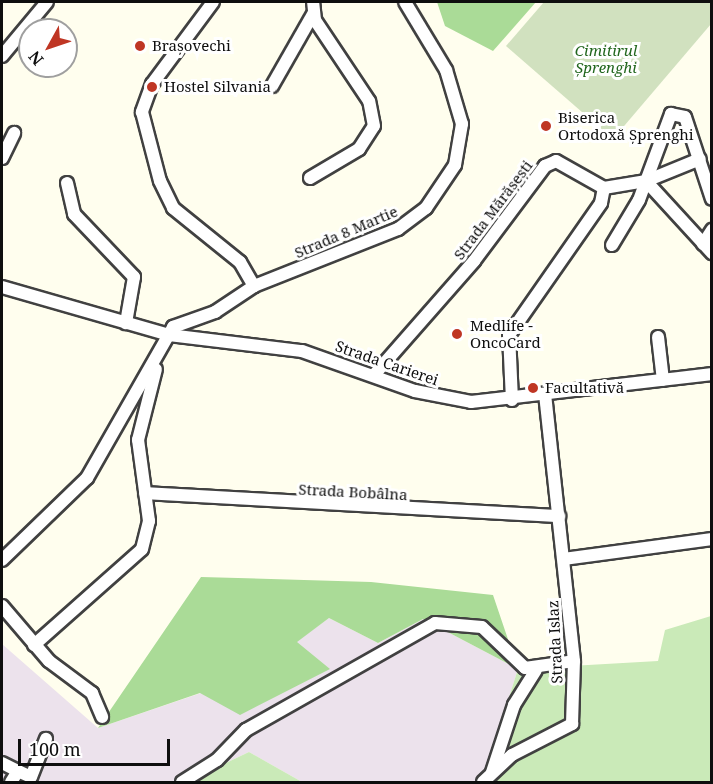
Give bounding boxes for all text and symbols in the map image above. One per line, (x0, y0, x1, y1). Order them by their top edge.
north arrow (18, 18, 78, 78)
place label: Brașovechi (152, 37, 231, 55)
marker: Brașovechi (133, 39, 147, 53)
park label: Cimitirul Șprenghi (575, 41, 637, 76)
text: N (23, 46, 48, 70)
place label: Hostel Silvania (164, 78, 271, 96)
marker: Hostel Silvania (145, 80, 159, 94)
place label: Biserica Ortodoxă Șprenghi (558, 108, 694, 143)
marker: Biserica Ortodoxă Șprenghi (539, 119, 553, 133)
street label: Strada Mărășești (450, 157, 536, 263)
street label: Strada 8 Martie (292, 202, 400, 262)
place label: Medlife - OncoCard (470, 316, 541, 351)
marker: Medlife - OncoCard (448, 325, 466, 343)
street label: Strada Carierei (333, 337, 441, 389)
place label: Facultativă (545, 379, 624, 397)
marker: Facultativă (526, 381, 540, 395)
street label: Strada Bobâlna (298, 480, 408, 504)
street label: Strada Islaz (544, 600, 566, 684)
scale bar (21, 727, 172, 765)
text: 100 m (29, 737, 81, 761)

